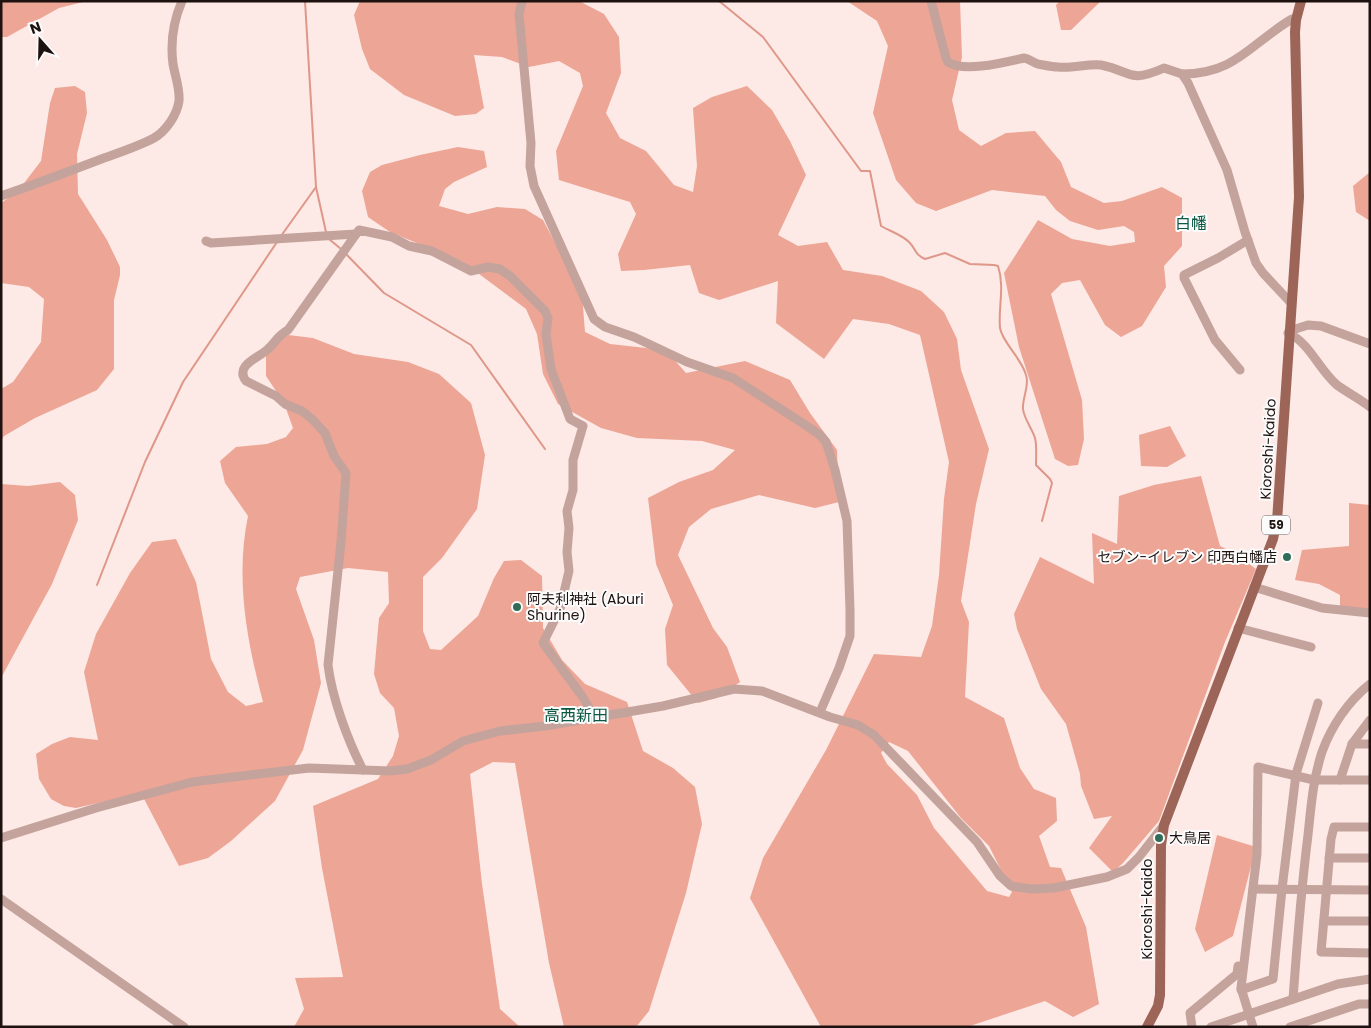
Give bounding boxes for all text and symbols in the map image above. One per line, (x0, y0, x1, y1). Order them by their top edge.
north arrow (15, 15, 65, 65)
text: N (27, 17, 44, 39)
district label: 白幡 (1175, 212, 1207, 235)
street label: Kioroshi-kaido (1255, 398, 1281, 500)
road number: 59 (1262, 516, 1290, 534)
place label: セブン-イレブン 印西白幡店 (1098, 547, 1277, 567)
marker: セブン-イレブン 印西白幡店 (1281, 551, 1293, 563)
place label: 阿夫利神社 (Aburi Shurine) (527, 589, 644, 625)
marker: 阿夫利神社 (Aburi Shurine) (511, 601, 523, 613)
district label: 高西新田 (544, 704, 608, 727)
place label: 大鳥居 (1169, 828, 1211, 848)
marker: 大鳥居 (1153, 832, 1165, 844)
street label: Kioroshi-kaido (1137, 858, 1157, 959)

